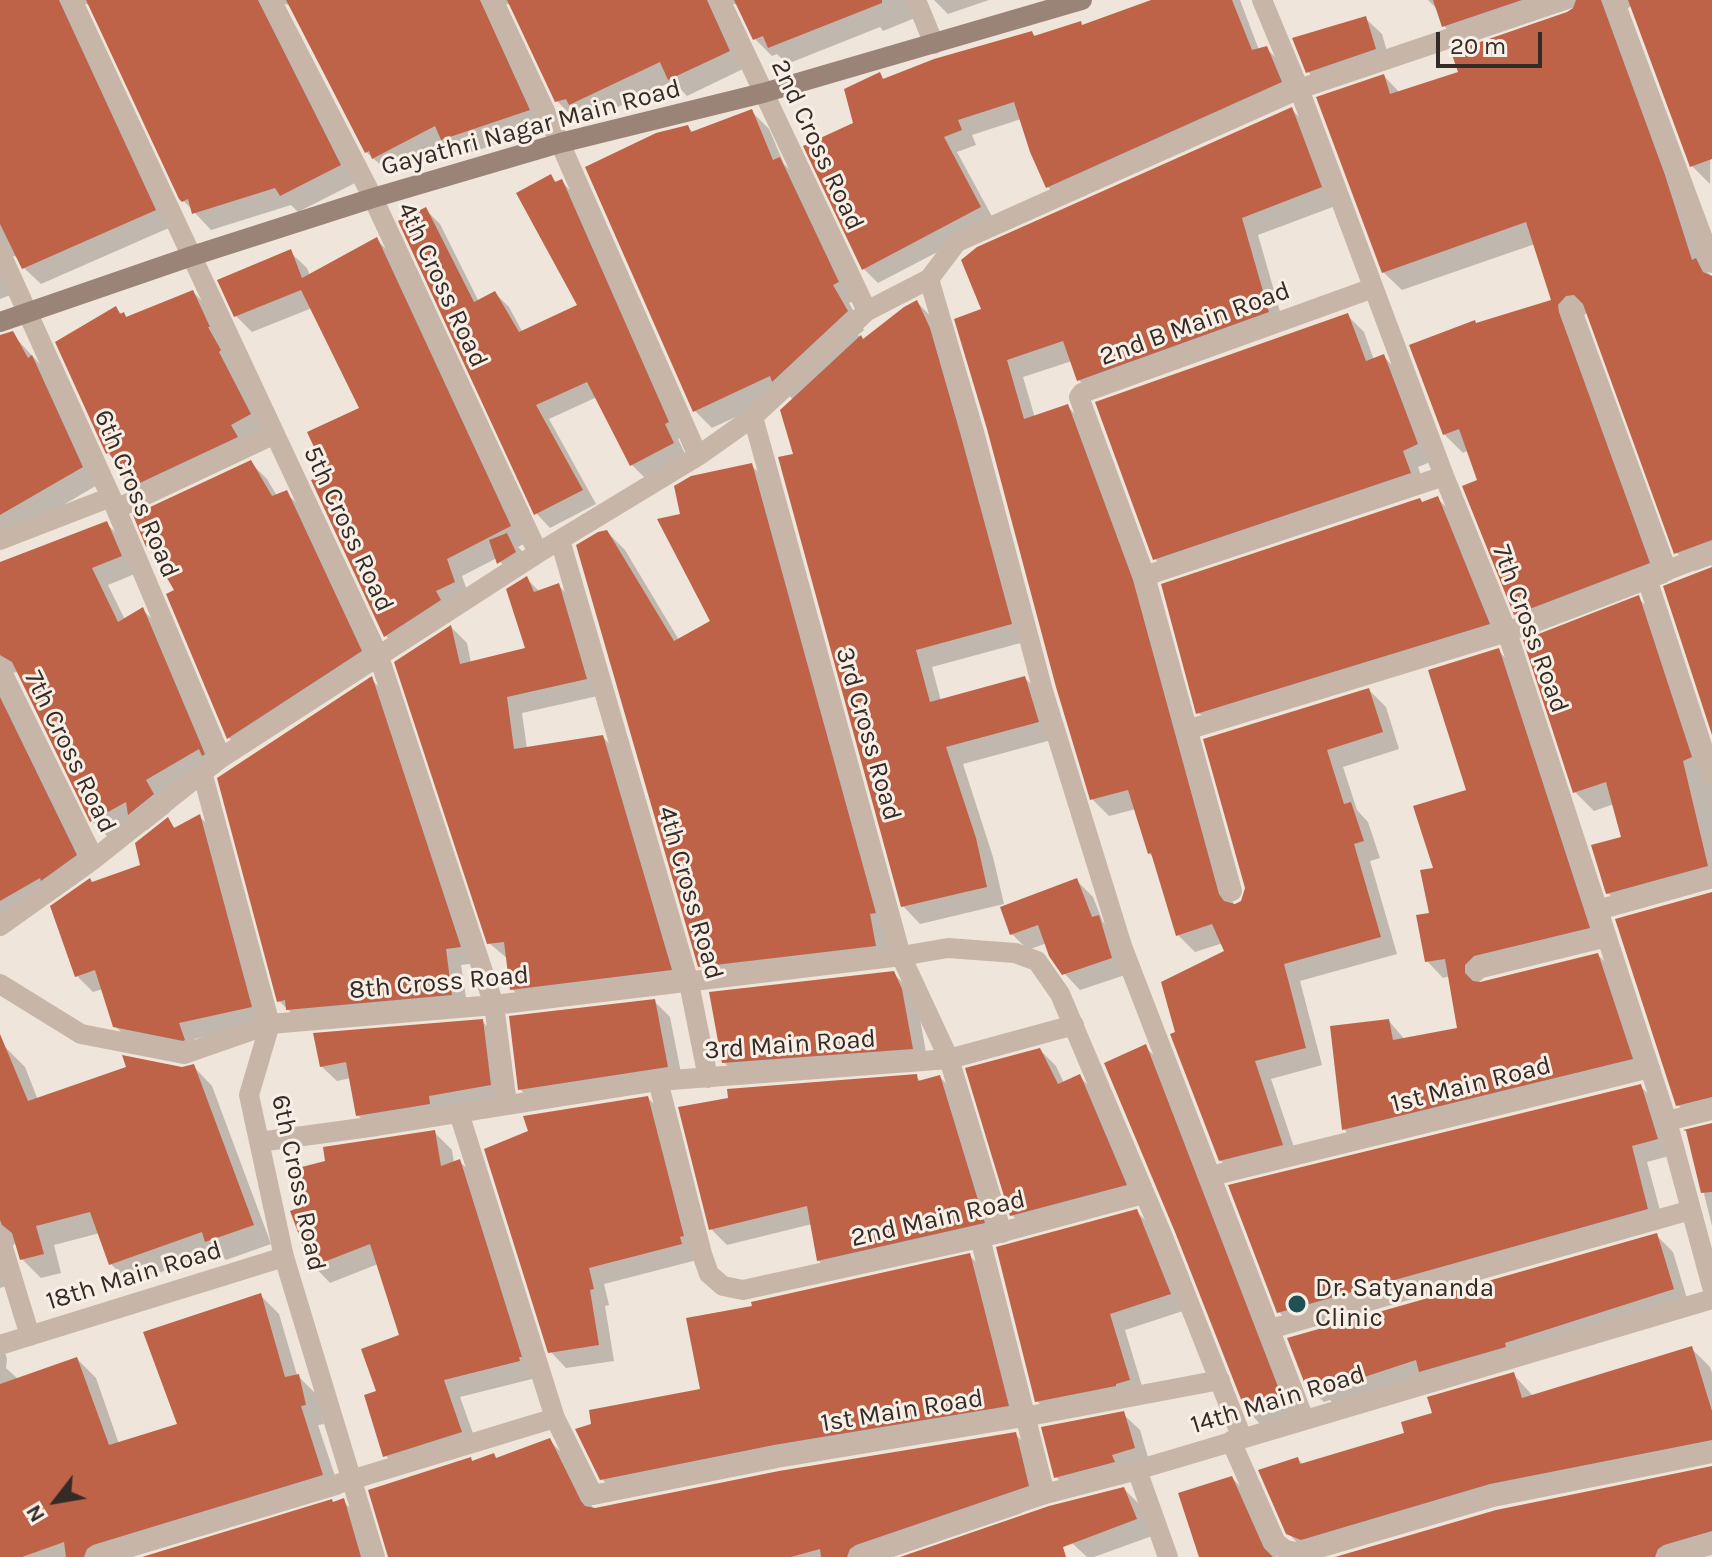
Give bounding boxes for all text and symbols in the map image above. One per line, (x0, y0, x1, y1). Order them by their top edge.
scale bar (1440, 16, 1546, 66)
text: 20 m (1450, 32, 1506, 60)
street label: 2nd Cross Road (764, 54, 870, 236)
street label: Gayathri Nagar Main Road (378, 73, 684, 183)
street label: 4th Cross Road (390, 197, 494, 373)
street label: 2nd B Main Road (1095, 275, 1295, 373)
street label: 6th Cross Road (87, 405, 185, 583)
street label: 5th Cross Road (296, 441, 400, 617)
street label: 7th Cross Road (1485, 541, 1575, 717)
street label: 3rd Cross Road (828, 644, 908, 824)
street label: 7th Cross Road (17, 666, 123, 838)
street label: 4th Cross Road (650, 803, 730, 983)
street label: 8th Cross Road (348, 960, 530, 1006)
street label: 3rd Main Road (703, 1023, 877, 1067)
street label: 1st Main Road (1388, 1050, 1554, 1120)
street label: 6th Cross Road (264, 1092, 332, 1274)
street label: 2nd Main Road (848, 1184, 1028, 1254)
street label: 18th Main Road (42, 1234, 226, 1318)
place label: Dr. Satyananda Clinic (1315, 1273, 1494, 1334)
marker: Dr. Satyananda Clinic (1286, 1293, 1308, 1315)
street label: 14th Main Road (1187, 1359, 1369, 1441)
street label: 1st Main Road (819, 1383, 985, 1439)
north arrow (16, 1461, 96, 1541)
text: N (20, 1500, 51, 1527)

